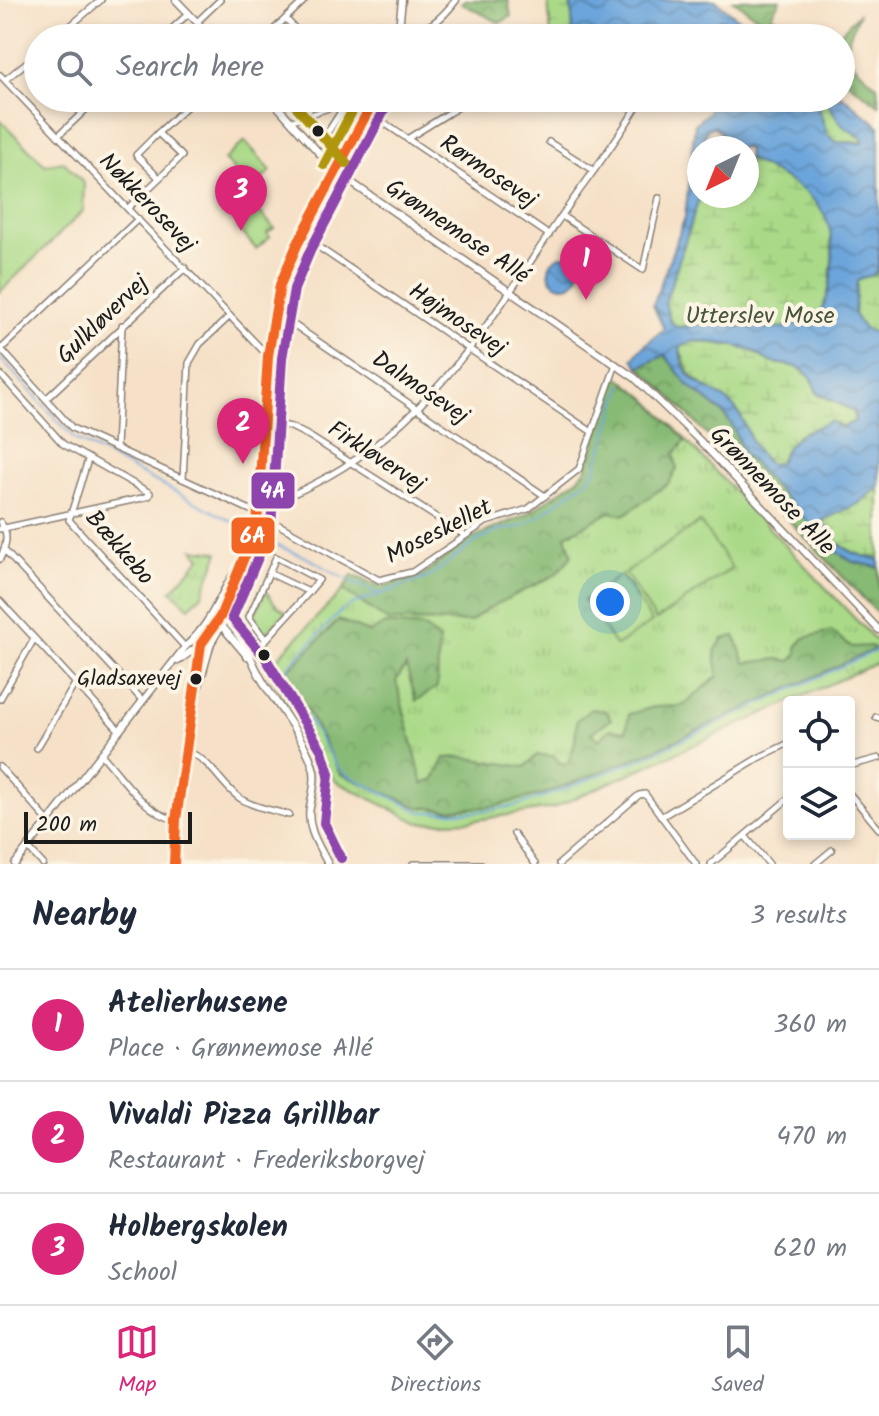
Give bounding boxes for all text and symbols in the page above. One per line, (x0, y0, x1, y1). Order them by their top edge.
search box (24, 24, 855, 112)
text: Search here (116, 44, 264, 92)
icon: search (52, 46, 96, 90)
unlabelled marker (310, 123, 326, 139)
street label: Rørmosevej (431, 125, 546, 220)
north arrow (687, 136, 759, 208)
street label: Nøkkerosevej (89, 144, 206, 263)
pin: 3 (215, 165, 267, 231)
street label: Grønnemose Allé (377, 169, 539, 296)
pin: 1 (560, 234, 612, 300)
street label: Gulkløvervej (48, 265, 159, 374)
street label: Højmosevej (400, 273, 515, 368)
park label: Utterslev Mose (685, 297, 835, 336)
street label: Dalmosevej (363, 341, 478, 436)
pin: 2 (217, 398, 269, 464)
street label: Firkløvervej (319, 411, 434, 504)
street label: Grønnemose Alle (700, 417, 844, 565)
line badge: 4A (250, 471, 296, 510)
text: 4A (260, 475, 286, 510)
street label: Moseskellet (379, 488, 500, 575)
street label: Bækkebo (75, 501, 163, 595)
line badge: 6A (230, 516, 276, 555)
text: 6A (240, 520, 266, 555)
your location (590, 582, 630, 622)
unlabelled marker (256, 647, 272, 663)
place label: Gladsaxevej (77, 662, 182, 697)
marker: Gladsaxevej (188, 671, 204, 687)
map controls (783, 696, 855, 840)
button: locate (783, 696, 855, 768)
button: layers (783, 768, 855, 840)
scale bar (24, 808, 192, 844)
text: 200 m (36, 808, 97, 843)
text: Nearby (32, 889, 137, 943)
text: 3 results (750, 895, 847, 937)
text: Atelierhusene (108, 980, 288, 1028)
text: 1 (54, 1004, 62, 1046)
text: 360 m (774, 1004, 847, 1046)
text: Place · Grønnemose Allé (108, 1028, 372, 1070)
text: Vivaldi Pizza Grillbar (108, 1092, 379, 1140)
text: 2 (50, 1116, 66, 1158)
text: 470 m (777, 1116, 847, 1158)
text: Restaurant · Frederiksborgvej (108, 1140, 425, 1182)
text: Holbergskolen (108, 1204, 288, 1252)
text: 3 (51, 1228, 65, 1270)
text: 620 m (773, 1228, 847, 1270)
text: School (108, 1252, 177, 1294)
tab: Map (115, 1320, 159, 1403)
tab: Directions (390, 1320, 481, 1403)
tab: Saved (712, 1320, 764, 1403)

